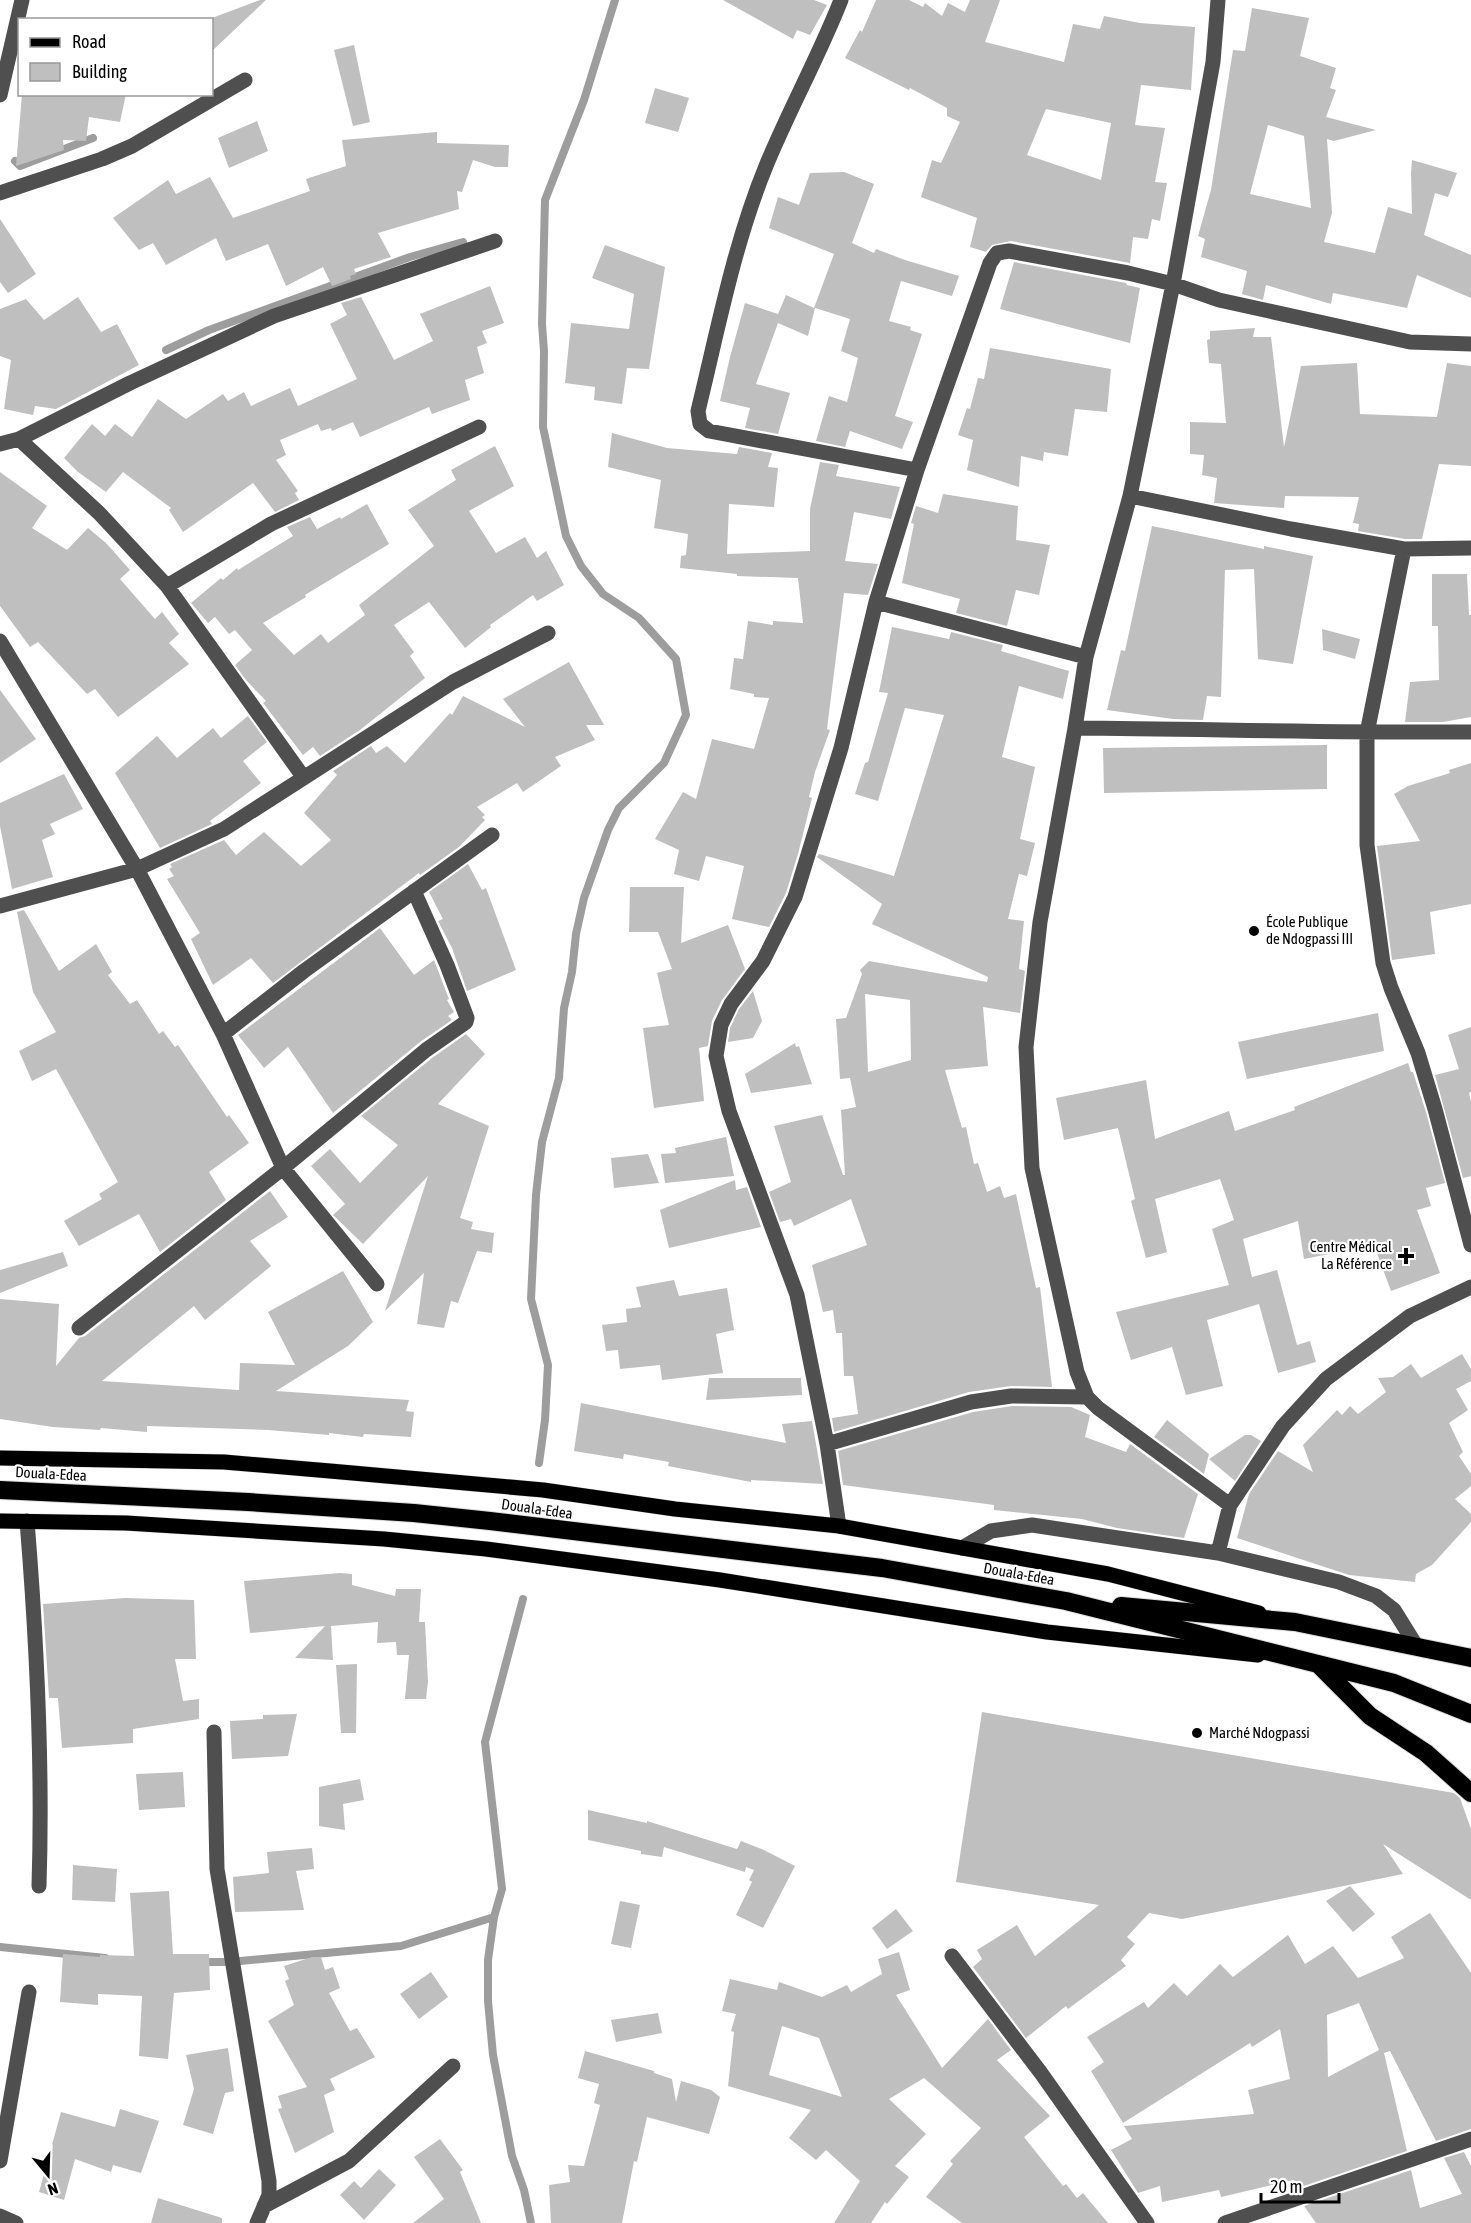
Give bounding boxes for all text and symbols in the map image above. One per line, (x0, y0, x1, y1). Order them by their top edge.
legend (18, 18, 213, 96)
text: Road (72, 31, 106, 52)
text: Building (72, 61, 127, 82)
place label: École Publique de Ndogpassi III (1266, 913, 1353, 947)
marker: École Publique de Ndogpassi III (1247, 924, 1261, 938)
place label: Centre Médical La Référence (1310, 1238, 1392, 1272)
marker: Centre Médical La Référence (1397, 1247, 1415, 1265)
street label: Douala-Edea (15, 1463, 87, 1484)
street label: Douala-Edea (500, 1495, 574, 1522)
street label: Douala-Edea (982, 1559, 1056, 1588)
place label: Marché Ndogpassi (1209, 1724, 1310, 1741)
marker: Marché Ndogpassi (1190, 1726, 1204, 1740)
north arrow (18, 2145, 78, 2205)
scale bar (1261, 2166, 1339, 2204)
text: 20 m (1270, 2176, 1302, 2197)
text: N (45, 2179, 60, 2199)

